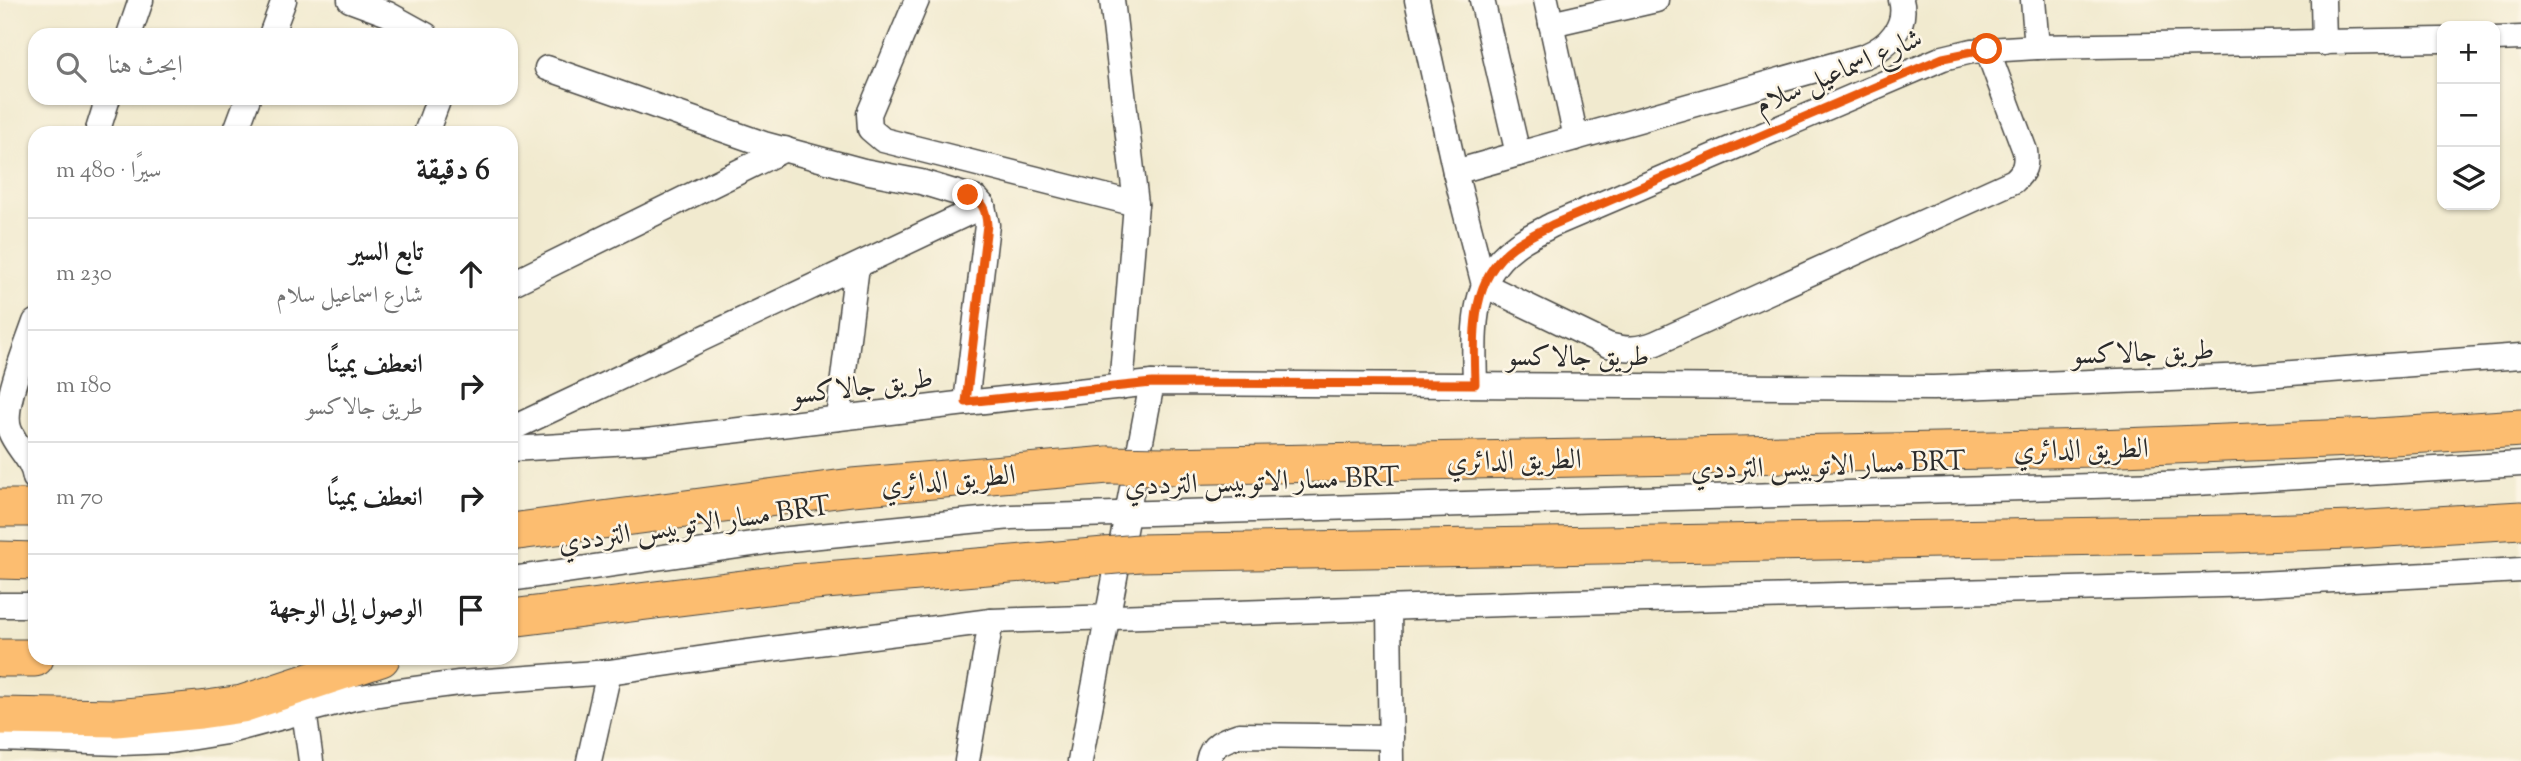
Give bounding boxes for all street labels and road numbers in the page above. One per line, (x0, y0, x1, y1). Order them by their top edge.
street label: شارع اسماعيل سلام (1749, 19, 1930, 128)
street label: طريق جالاكسو (2068, 332, 2215, 377)
street label: طريق جالاكسو (1504, 338, 1649, 378)
street label: طريق جالاكسو (786, 359, 936, 417)
street label: الطريق الدائري (2013, 430, 2149, 472)
street label: الطريق الدائري (1446, 441, 1582, 483)
street label: مسار الاتوبيس الترددي BRT (1690, 442, 1967, 492)
street label: الطريق الدائري (879, 456, 1017, 508)
street label: مسار الاتوبيس الترددي BRT (1124, 458, 1401, 508)
street label: مسار الاتوبيس الترددي BRT (555, 487, 834, 565)

